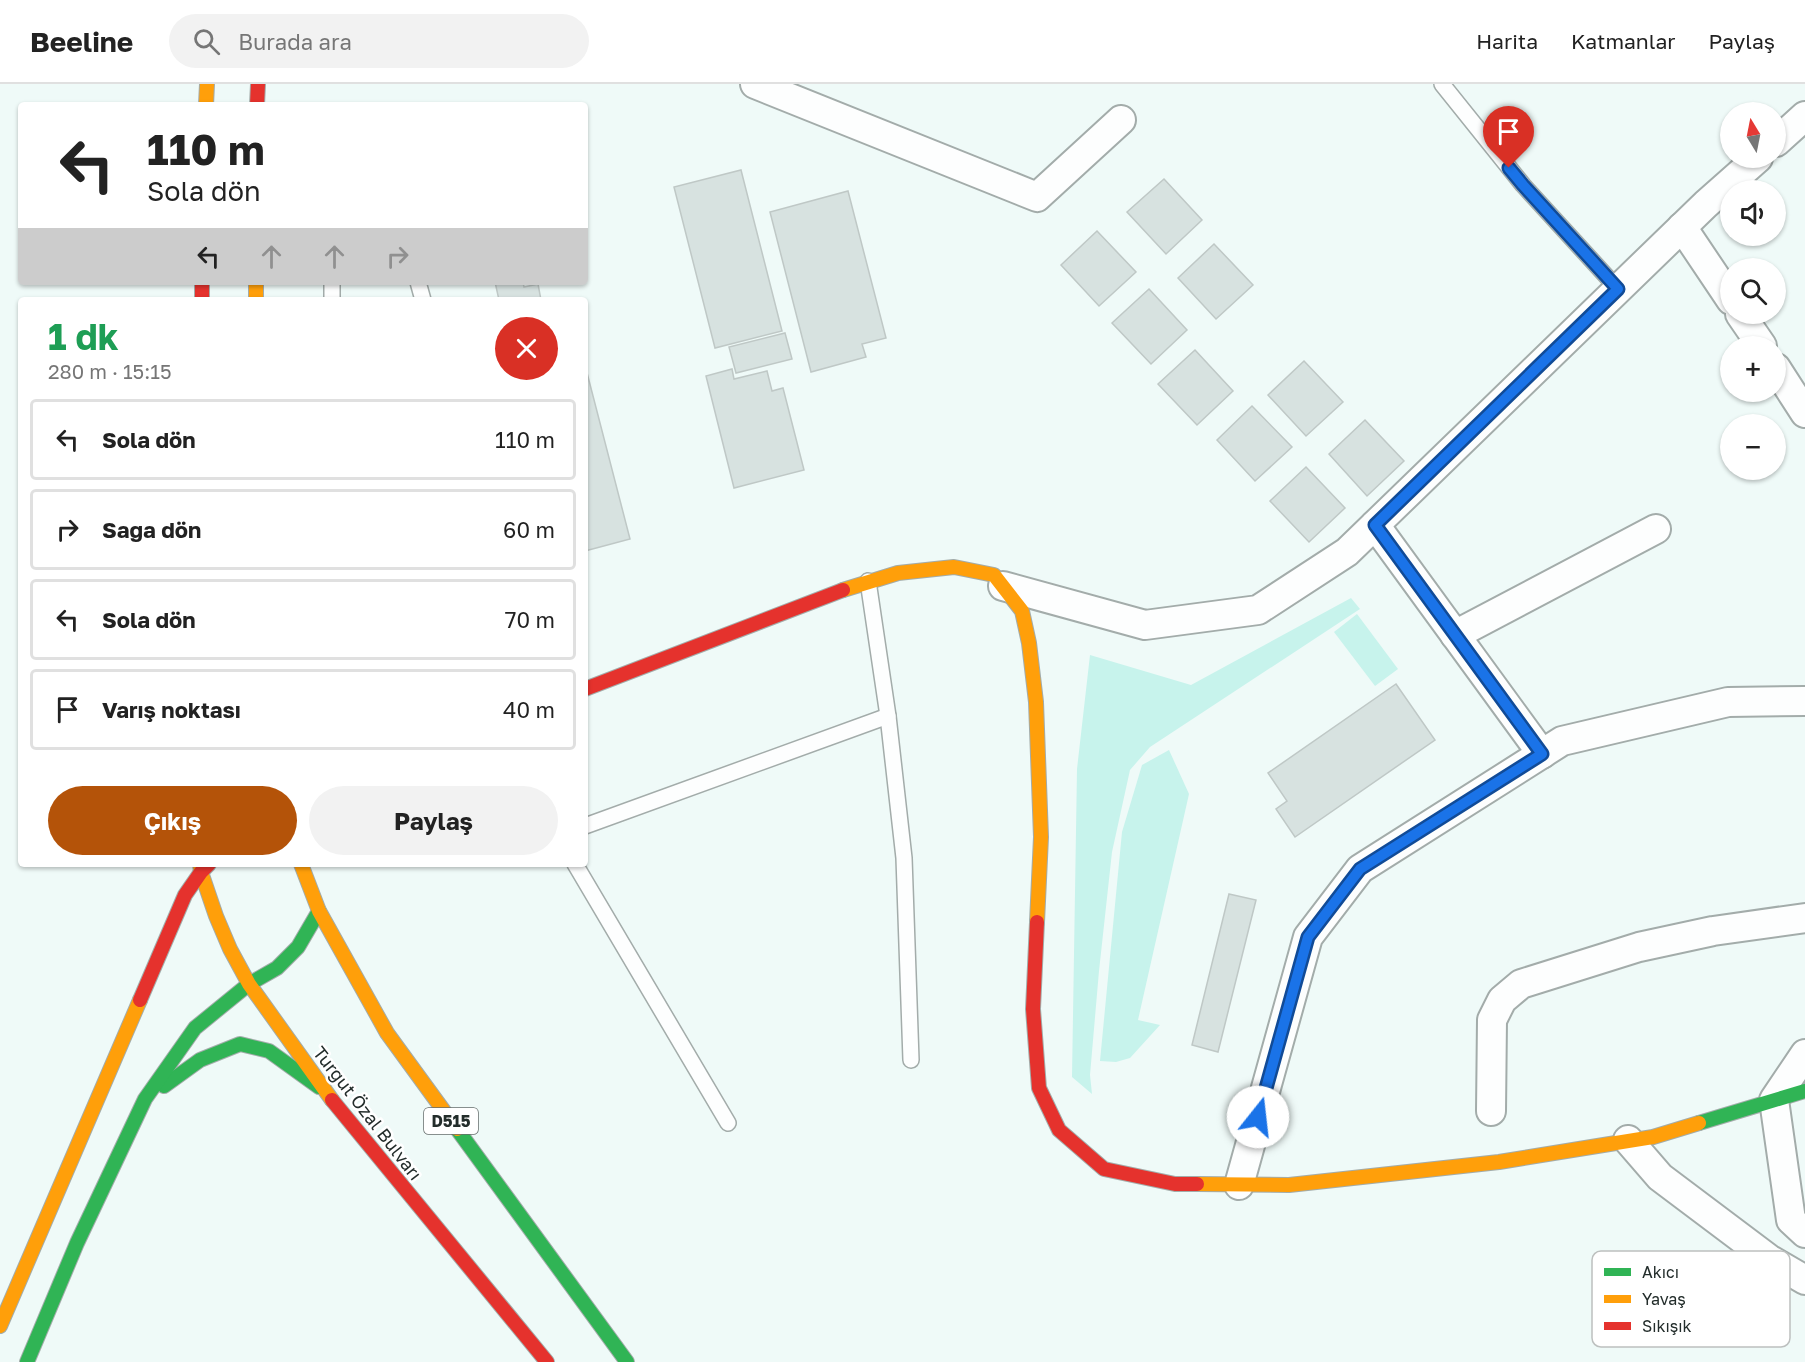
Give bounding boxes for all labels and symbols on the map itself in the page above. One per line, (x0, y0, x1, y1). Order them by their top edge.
north arrow (1720, 102, 1786, 168)
pin (1483, 106, 1534, 168)
street label: Turgut Özal Bulvarı (309, 1042, 427, 1184)
position arrow (1226, 1085, 1290, 1149)
road number: D515 (424, 1108, 478, 1134)
legend (1592, 1251, 1790, 1347)
text: Akıcı (1642, 1262, 1679, 1282)
text: Yavaş (1642, 1289, 1686, 1309)
text: Sıkışık (1642, 1316, 1692, 1336)

